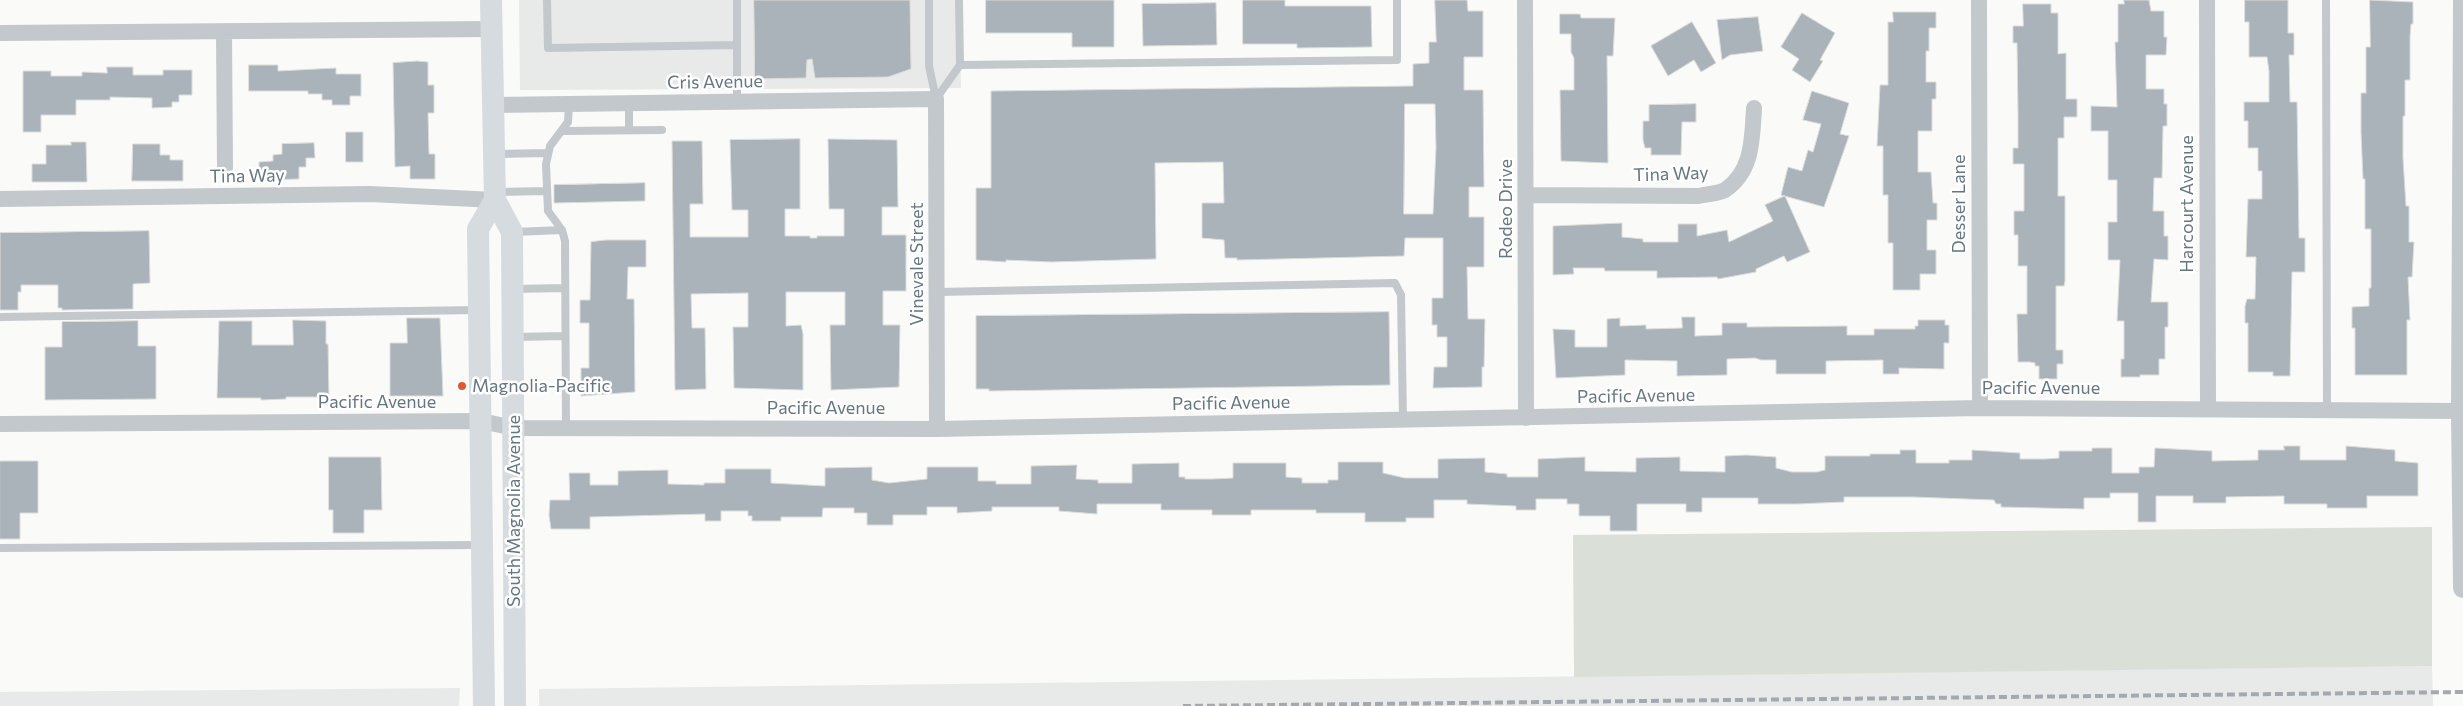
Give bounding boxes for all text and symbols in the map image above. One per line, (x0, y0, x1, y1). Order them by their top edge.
street label: Cris Avenue (667, 70, 763, 94)
street label: Harcourt Avenue (2176, 135, 2198, 273)
street label: Desser Lane (1948, 155, 1970, 253)
street label: Rodeo Drive (1495, 159, 1517, 259)
street label: Tina Way (1633, 162, 1709, 186)
street label: Tina Way (209, 165, 285, 187)
street label: Vinevale Street (906, 202, 928, 326)
place label: Magnolia-Pacific (472, 375, 610, 397)
street label: Pacific Avenue (1982, 377, 2100, 399)
marker: Magnolia-Pacific (456, 380, 468, 392)
street label: Pacific Avenue (1577, 384, 1695, 408)
street label: Pacific Avenue (318, 391, 436, 413)
street label: Pacific Avenue (1172, 391, 1290, 415)
street label: Pacific Avenue (767, 397, 885, 419)
street label: South Magnolia Avenue (503, 415, 525, 607)

